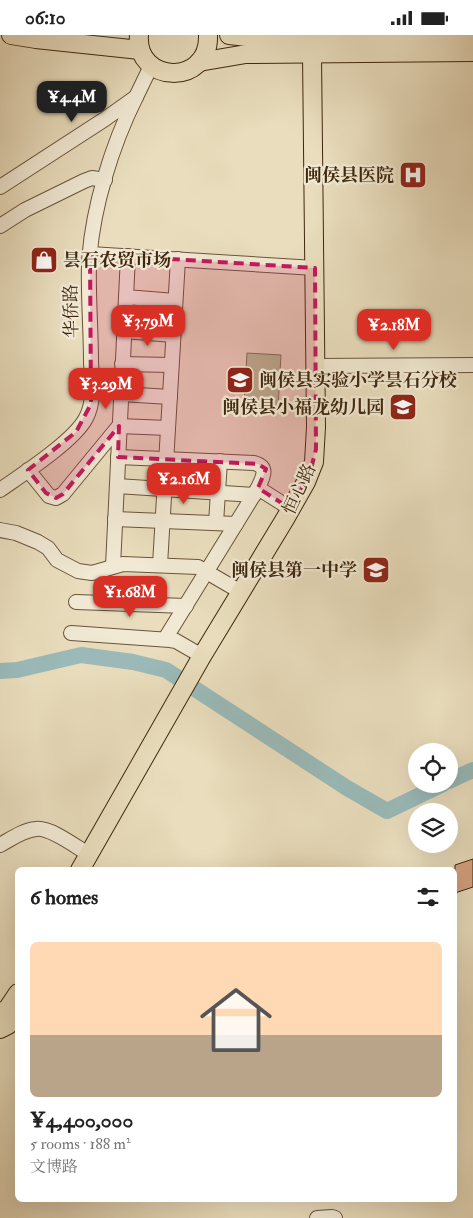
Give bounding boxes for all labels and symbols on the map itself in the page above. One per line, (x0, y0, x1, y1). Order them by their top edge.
pin: ¥4.4M (37, 81, 107, 123)
hospital icon: 闽侯县医院 (398, 160, 428, 190)
place label: 闽侯县医院 (304, 164, 394, 187)
shop icon: 昙石农贸市场 (29, 245, 59, 275)
place label: 昙石农贸市场 (63, 249, 171, 272)
street label: 华侨路 (60, 284, 83, 338)
pin: ¥3.79M (107, 305, 189, 347)
pin: ¥2.18M (353, 309, 435, 351)
school or university icon: 闽侯县实验小学昙石分校 (225, 365, 255, 395)
pin: ¥3.29M (65, 367, 147, 410)
place label: 闽侯县实验小学昙石分校 (259, 369, 457, 392)
school or university icon: 闽侯县小福龙幼儿园 (388, 392, 418, 422)
place label: 闽侯县小福龙幼儿园 (222, 396, 384, 419)
street label: 恒心路 (278, 460, 321, 519)
pin: ¥2.16M (143, 463, 225, 505)
school or university icon: 闽侯县第一中学 (361, 555, 391, 585)
place label: 闽侯县第一中学 (231, 559, 357, 582)
pin: ¥1.68M (89, 575, 171, 618)

